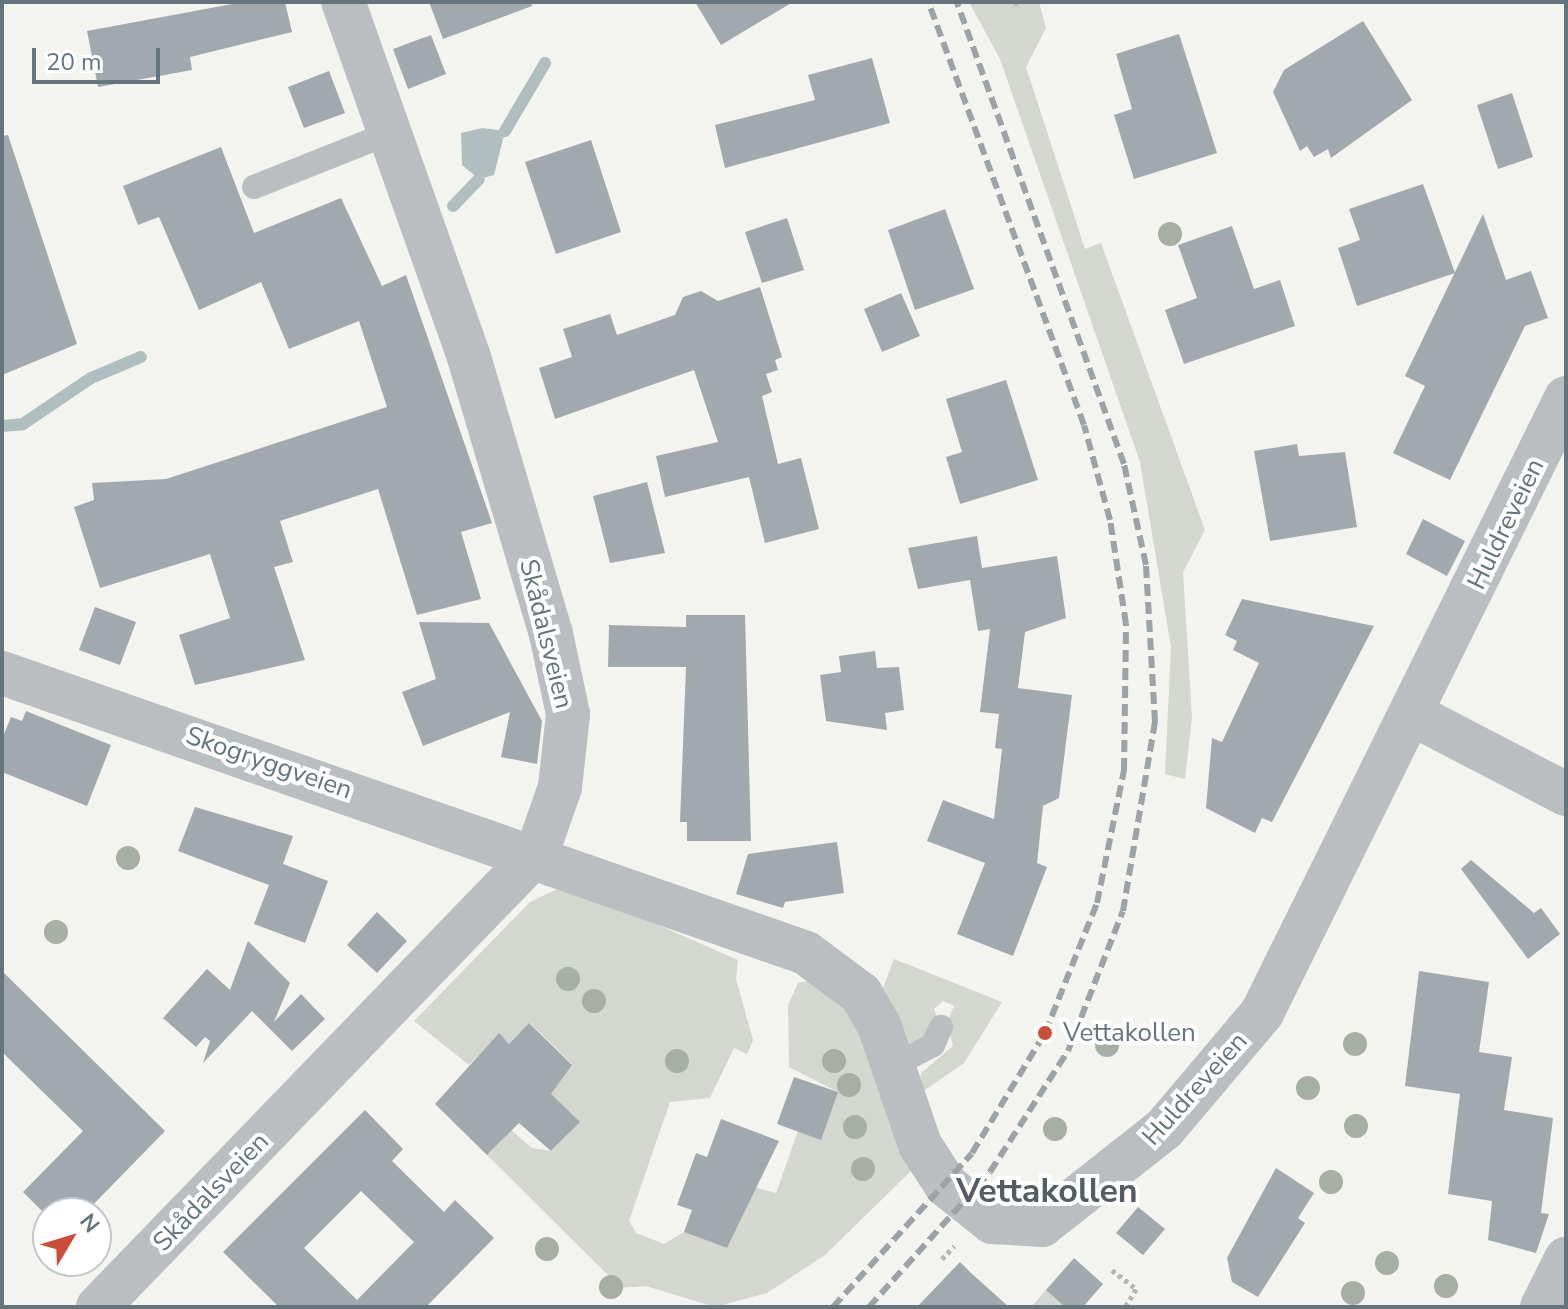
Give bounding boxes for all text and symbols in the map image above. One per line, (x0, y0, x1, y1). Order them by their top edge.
scale bar (36, 32, 164, 82)
text: 20 m (46, 46, 102, 78)
street label: Huldreveien (1461, 454, 1551, 594)
street label: Skådalsveien (512, 556, 580, 712)
street label: Skogryggveien (182, 720, 356, 806)
place label: Vettakollen (1063, 1017, 1196, 1049)
marker: Vettakollen (1034, 1022, 1056, 1044)
street label: Huldreveien (1136, 1026, 1254, 1152)
street label: Skådalsveien (147, 1126, 275, 1258)
district label: Vettakollen (956, 1172, 1138, 1212)
north arrow (32, 1197, 112, 1277)
text: N (72, 1208, 106, 1239)

